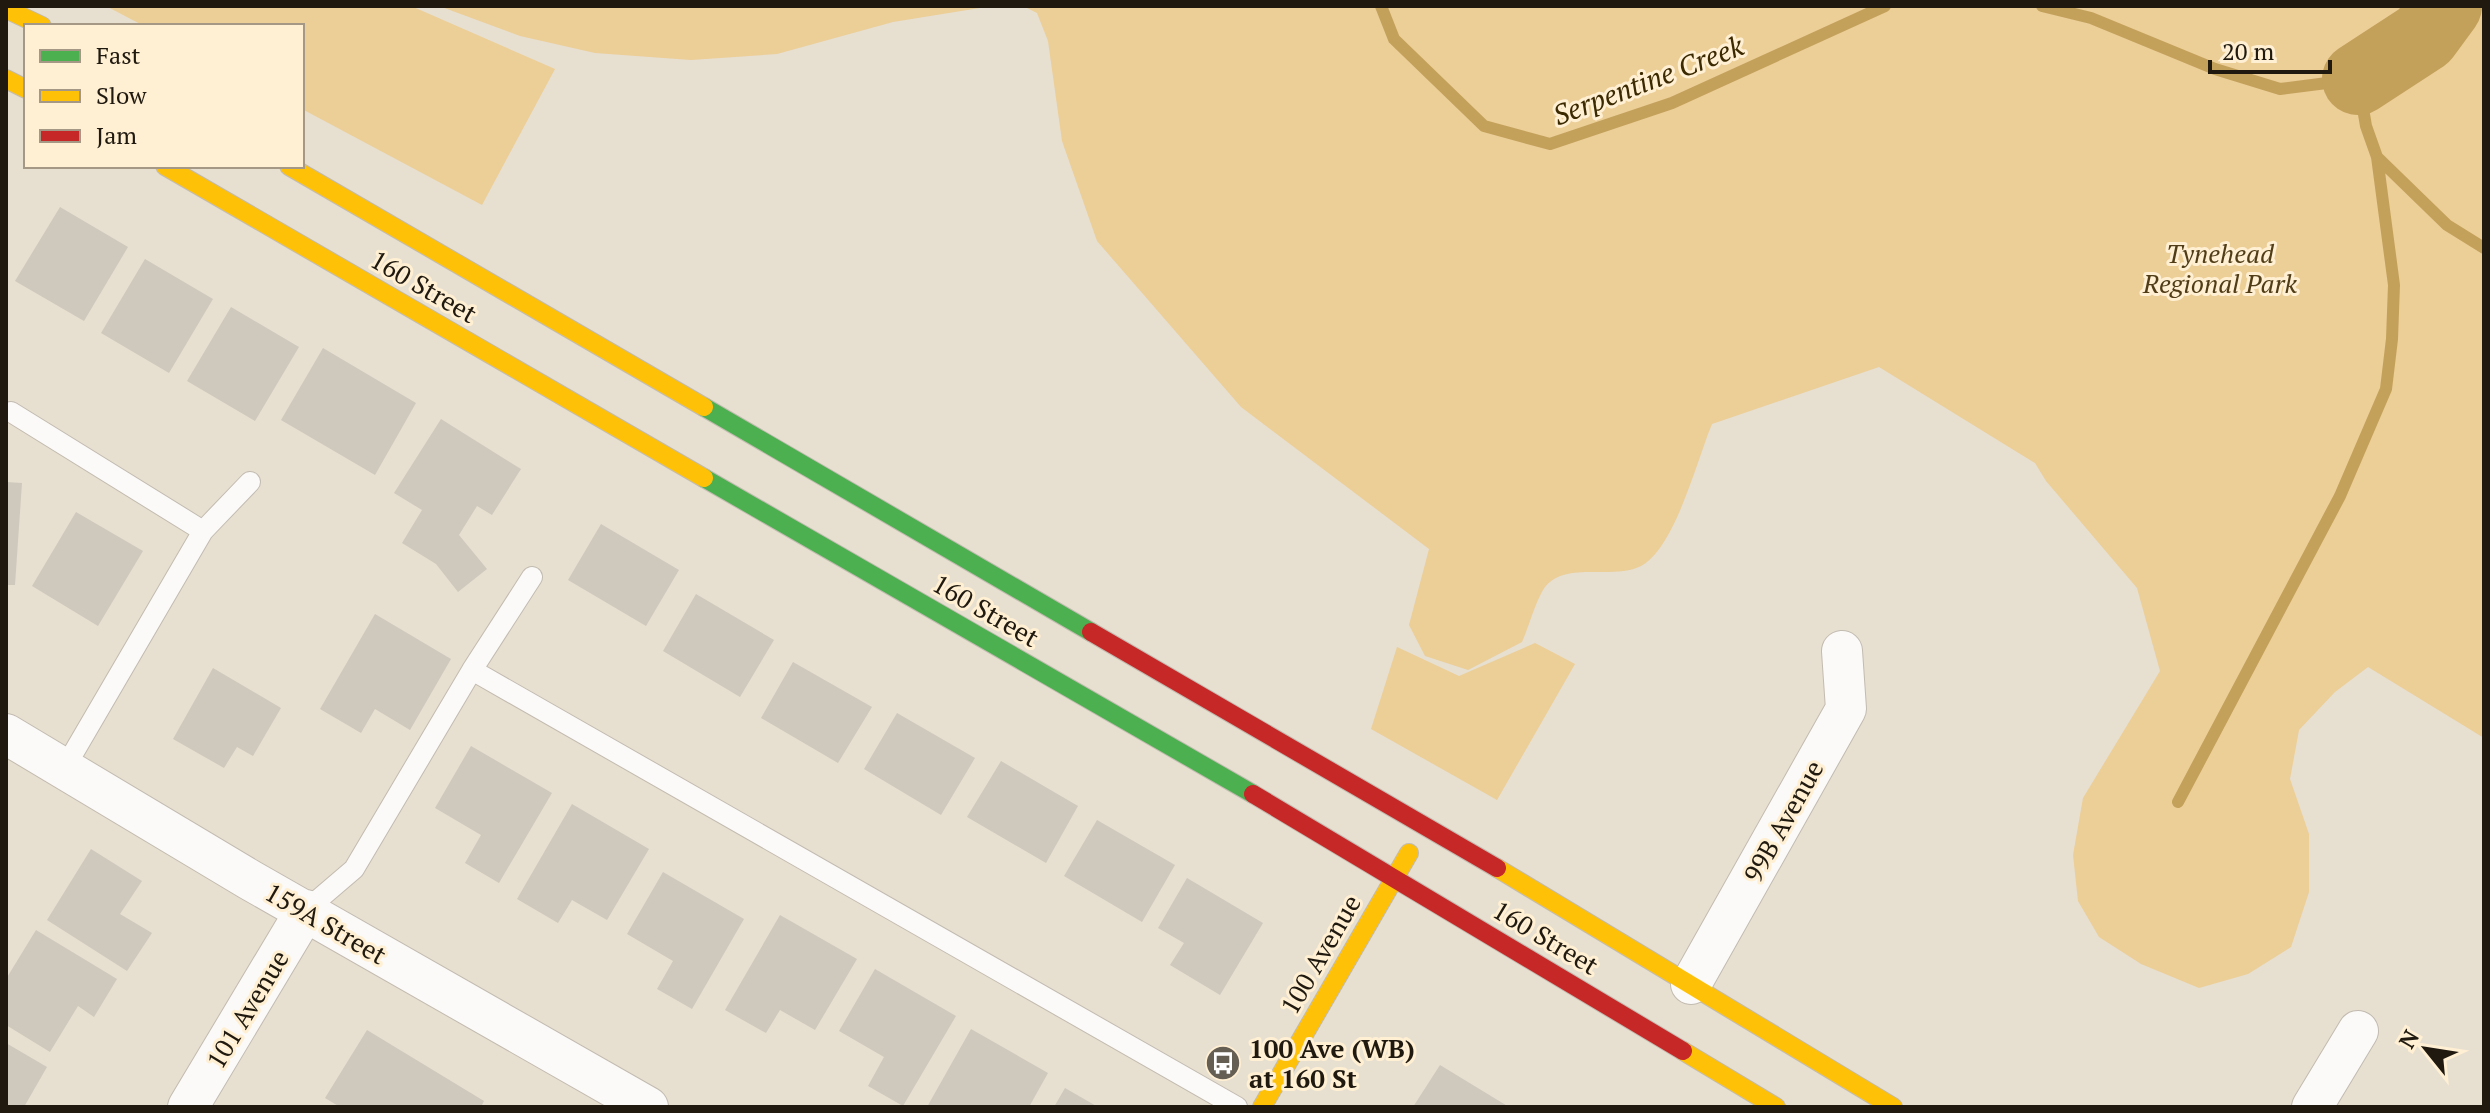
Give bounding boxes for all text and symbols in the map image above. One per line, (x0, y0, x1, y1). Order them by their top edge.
legend (24, 24, 304, 168)
scale bar (2210, 24, 2330, 74)
water label: Serpentine Creek (1547, 26, 1749, 133)
text: 20 m (2222, 35, 2274, 67)
text: Fast (96, 39, 141, 71)
text: Slow (96, 79, 147, 111)
text: Jam (96, 119, 137, 151)
park label: Tynehead Regional Park (2142, 236, 2298, 300)
street label: 160 Street (365, 242, 484, 330)
street label: 160 Street (927, 566, 1046, 654)
street label: 99B Avenue (1735, 754, 1831, 888)
street label: 159A Street (259, 875, 393, 972)
street label: 100 Avenue (1272, 888, 1368, 1020)
street label: 160 Street (1487, 892, 1605, 982)
street label: 101 Avenue (198, 943, 296, 1075)
north arrow (2386, 1009, 2466, 1089)
text: N (2392, 1024, 2425, 1053)
place label: 100 Ave (WB) at 160 St (1249, 1031, 1415, 1095)
bus stop icon: 100 Ave (WB) at 160 St (1204, 1044, 1242, 1082)

